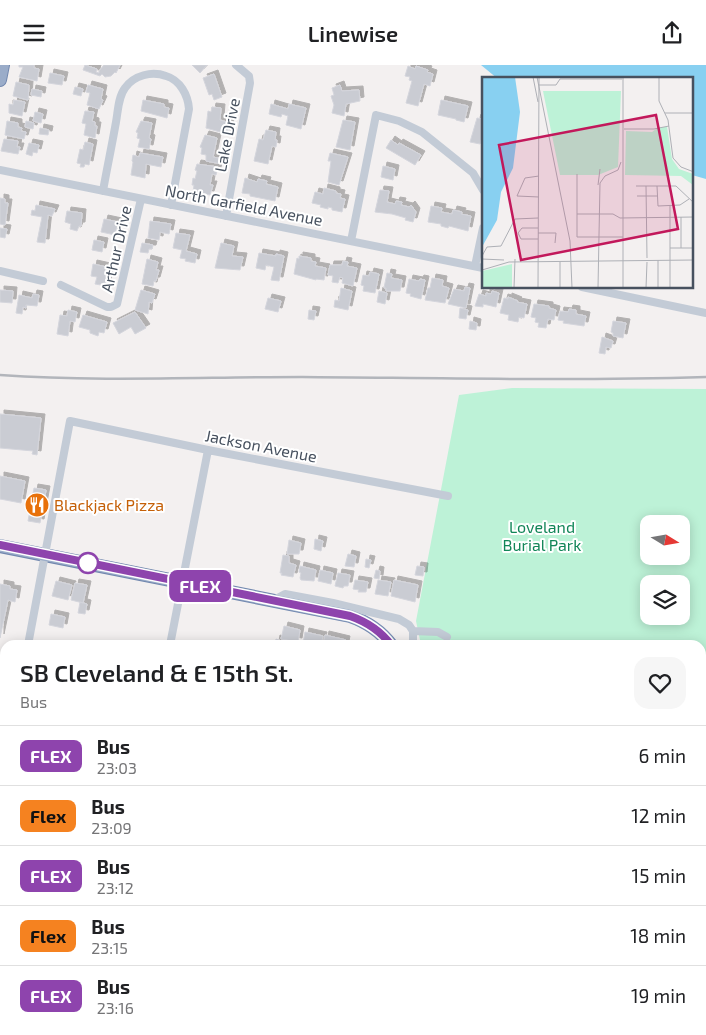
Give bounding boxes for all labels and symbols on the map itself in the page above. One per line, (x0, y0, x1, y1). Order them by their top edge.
inset map (482, 77, 694, 289)
street label: Lake Drive (210, 96, 243, 174)
street label: North Garfield Avenue (164, 180, 324, 229)
street label: Arthur Drive (96, 204, 135, 294)
street label: Jackson Avenue (204, 425, 319, 466)
restaurant icon: Blackjack Pizza (24, 492, 50, 518)
place label: Blackjack Pizza (54, 495, 164, 515)
north arrow (640, 515, 690, 565)
park label: Loveland Burial Park (503, 517, 581, 554)
unlabelled marker (77, 552, 99, 574)
line badge: FLEX (165, 570, 235, 602)

